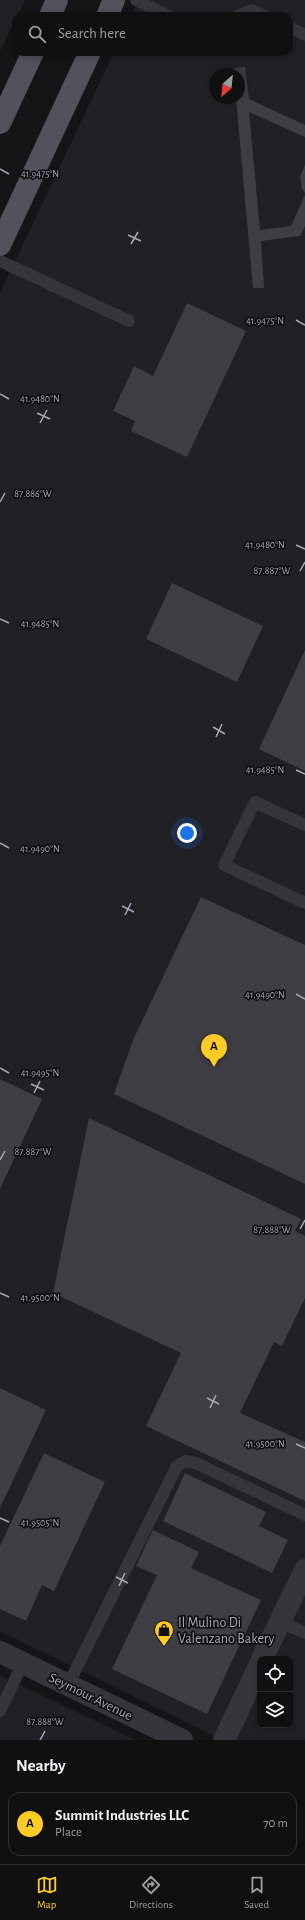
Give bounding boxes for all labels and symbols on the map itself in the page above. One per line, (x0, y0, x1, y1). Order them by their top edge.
north arrow (209, 68, 245, 104)
text: 41.9475°N (21, 169, 59, 179)
text: 41.9475°N (246, 316, 284, 326)
text: 41.9480°N (20, 394, 60, 404)
text: 87.886°W (14, 489, 52, 499)
text: 41.9480°N (245, 540, 285, 550)
text: 87.887°W (254, 566, 290, 576)
text: 41.9485°N (21, 619, 59, 629)
text: 41.9485°N (246, 765, 284, 775)
your location (177, 823, 197, 843)
text: 41.9490°N (20, 844, 60, 854)
text: 41.9490°N (245, 990, 285, 1000)
pin: A (201, 1034, 227, 1067)
text: 41.9495°N (21, 1068, 59, 1078)
text: 87.887°W (15, 1147, 51, 1157)
text: 87.888°W (253, 1225, 291, 1235)
text: 41.9500°N (20, 1293, 60, 1303)
text: 41.9500°N (245, 1439, 285, 1449)
text: 41.9505°N (21, 1518, 59, 1528)
place label: Il Mulino Di Valenzano Bakery (178, 1616, 275, 1646)
shop icon: Il Mulino Di Valenzano Bakery (153, 1619, 175, 1647)
street label: Seymour Avenue (46, 1671, 135, 1723)
text: 87.888°W (26, 1717, 64, 1727)

